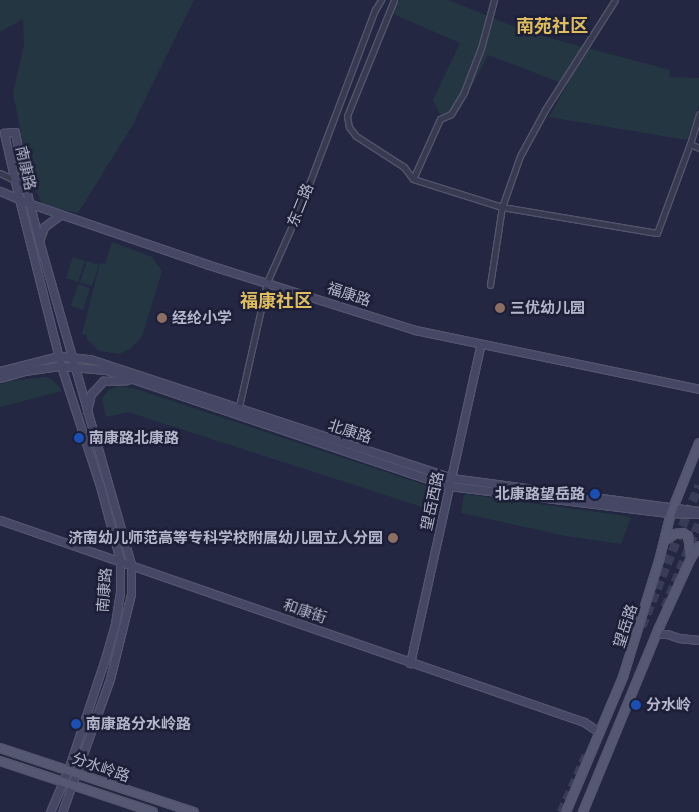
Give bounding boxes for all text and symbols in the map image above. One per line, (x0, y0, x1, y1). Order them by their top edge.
district label: 南苑社区 (516, 15, 588, 37)
street label: 南康路 (12, 144, 40, 192)
street label: 东二路 (283, 181, 317, 229)
street label: 福康路 (325, 278, 373, 310)
district label: 福康社区 (240, 290, 312, 312)
place label: 三优幼儿园 (510, 299, 585, 317)
marker: 三优幼儿园 (494, 302, 506, 314)
place label: 经纶小学 (172, 309, 232, 327)
marker: 经纶小学 (156, 312, 168, 324)
street label: 北康路 (326, 415, 374, 447)
place label: 南康路北康路 (89, 429, 179, 447)
marker: 南康路北康路 (73, 432, 85, 444)
street label: 望岳西路 (417, 470, 447, 532)
place label: 北康路望岳路 (495, 485, 585, 503)
marker: 北康路望岳路 (589, 488, 601, 500)
place label: 济南幼儿师范高等专科学校附属幼儿园立人分园 (68, 529, 383, 547)
marker: 济南幼儿师范高等专科学校附属幼儿园立人分园 (387, 532, 399, 544)
street label: 南康路 (93, 567, 115, 613)
street label: 和康街 (281, 595, 329, 627)
street label: 望岳路 (609, 602, 641, 650)
place label: 分水岭 (646, 696, 691, 714)
marker: 分水岭 (630, 699, 642, 711)
place label: 南康路分水岭路 (86, 715, 191, 733)
marker: 南康路分水岭路 (70, 718, 82, 730)
street label: 分水岭路 (70, 749, 132, 785)

